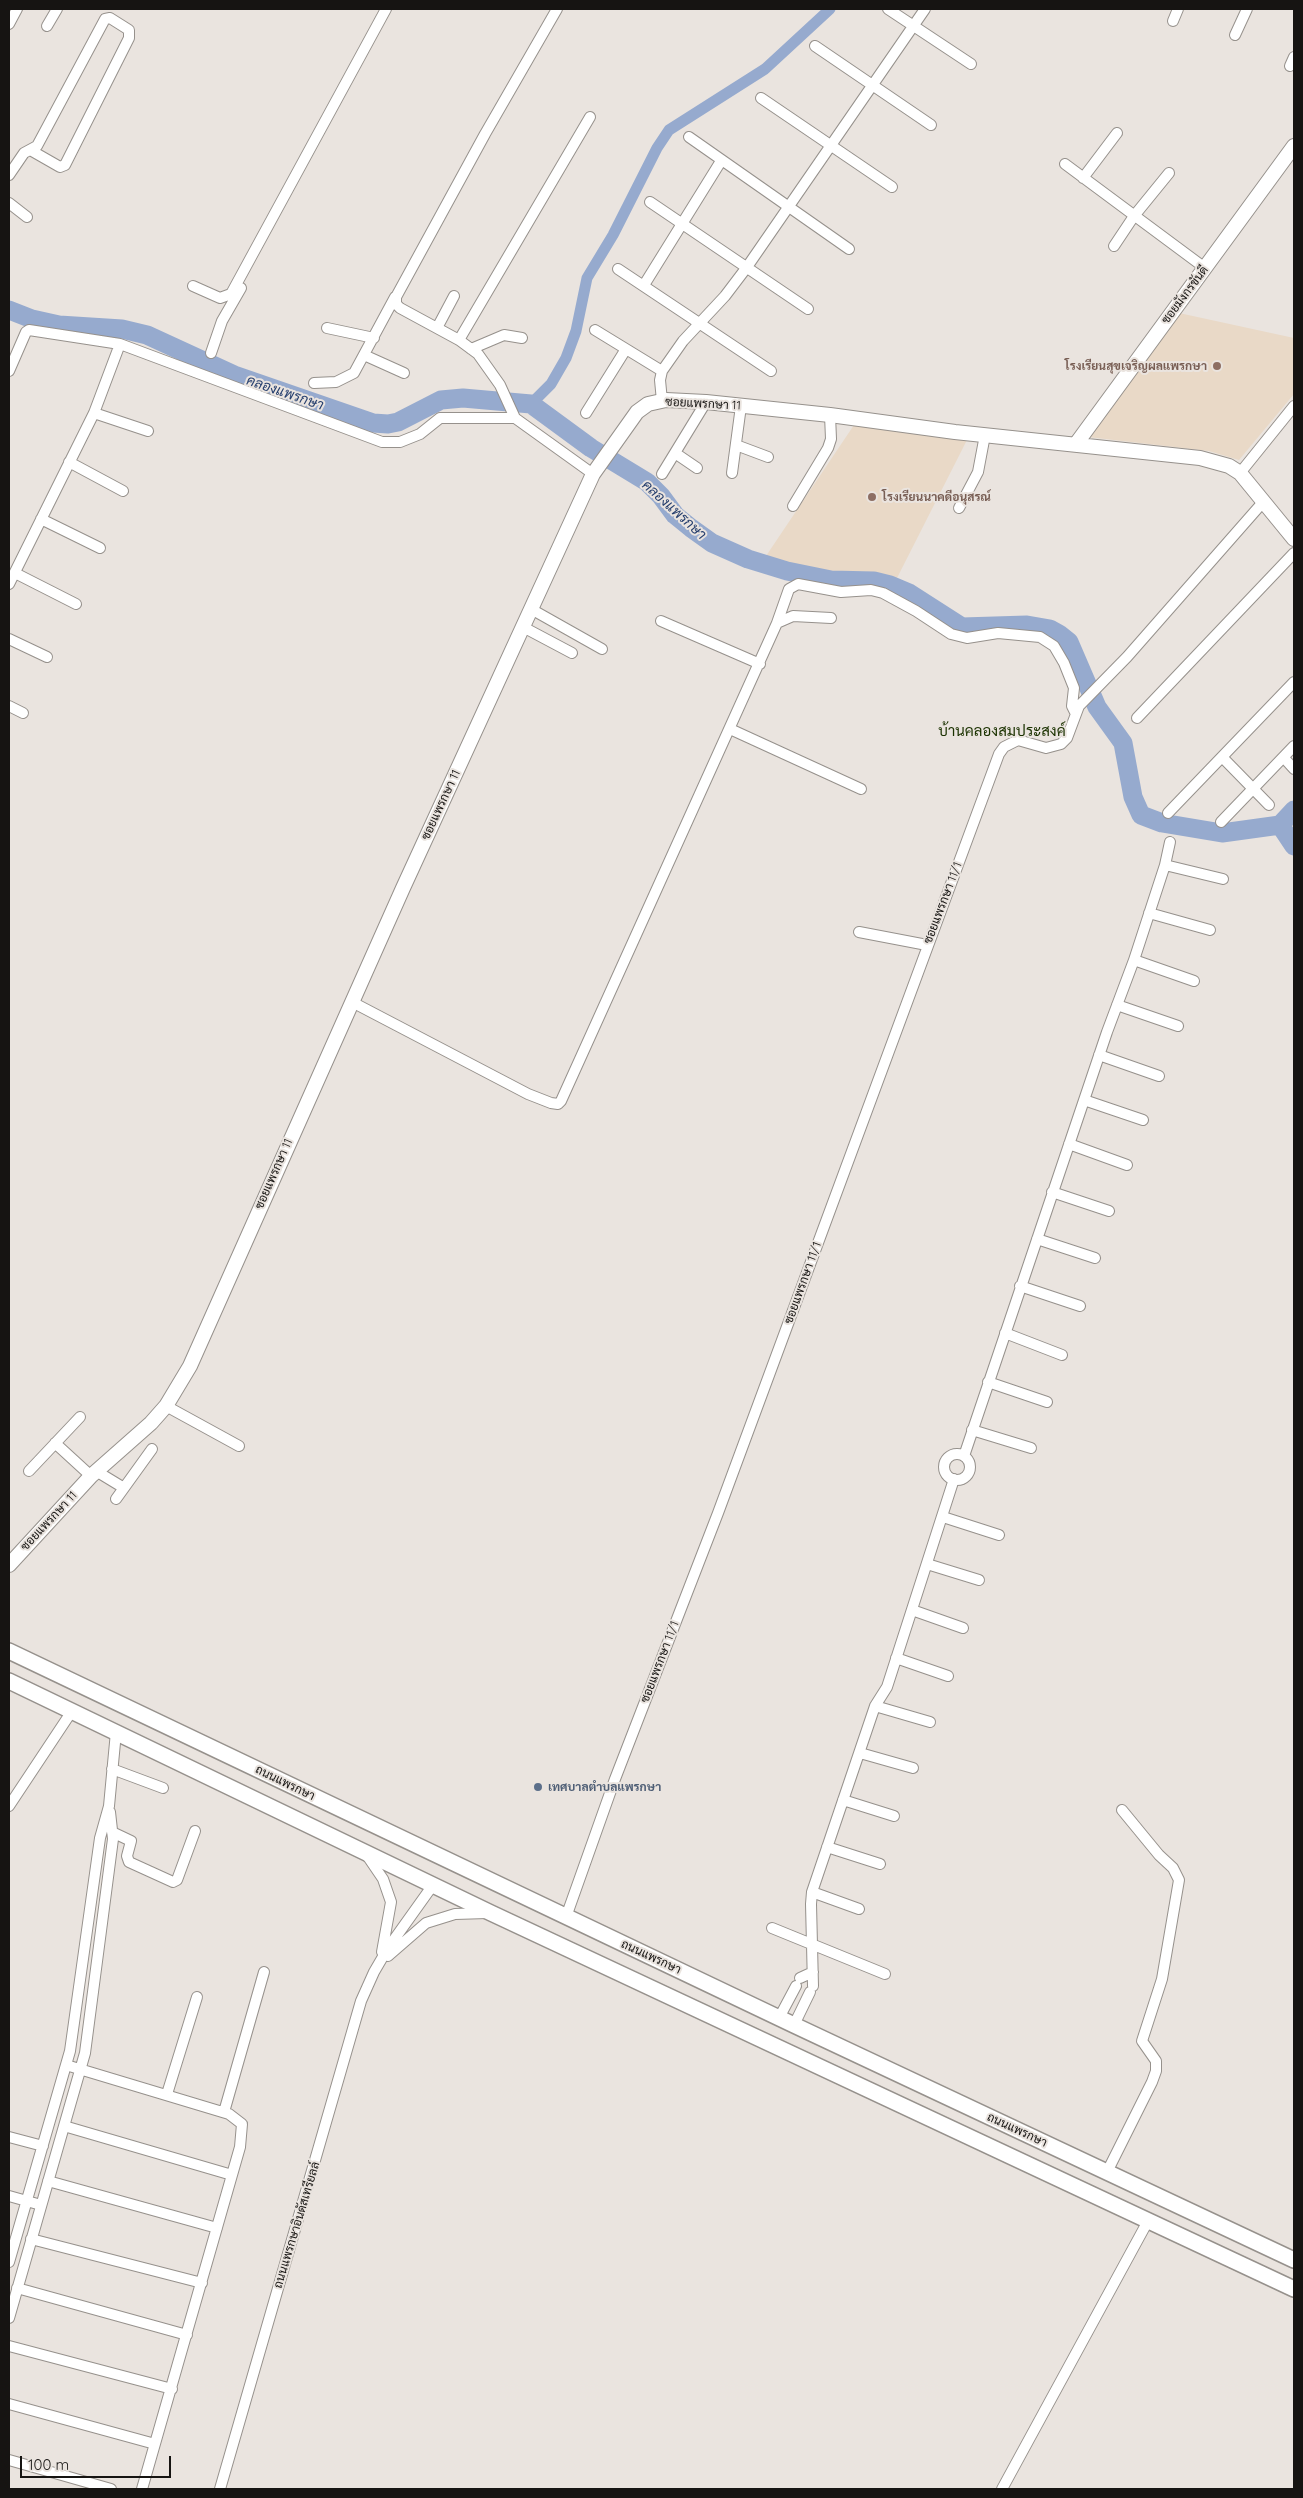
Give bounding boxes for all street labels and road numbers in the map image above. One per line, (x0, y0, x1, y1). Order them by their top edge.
street label: ซอยมังกรขันดี (1159, 263, 1211, 327)
street label: ซอยแพรกษา 11 (665, 395, 741, 413)
street label: ซอยแพรกษา 11 (418, 768, 464, 842)
street label: ซอยแพรกษา 11/1 (921, 860, 965, 946)
street label: ซอยแพรกษา 11 (252, 1136, 296, 1212)
street label: ซอยแพรกษา 11/1 (781, 1240, 825, 1326)
street label: ซอยแพรกษา 11 (18, 1488, 80, 1554)
street label: ซอยแพรกษา 11/1 (638, 1619, 682, 1705)
street label: ถนนแพรกษา (253, 1762, 317, 1804)
street label: ถนนแพรกษา (619, 1937, 683, 1977)
street label: ถนนแพรกษา (985, 2110, 1049, 2150)
street label: ถนนแพรกษาอินดัสเทรียลล์ (271, 2160, 323, 2290)

